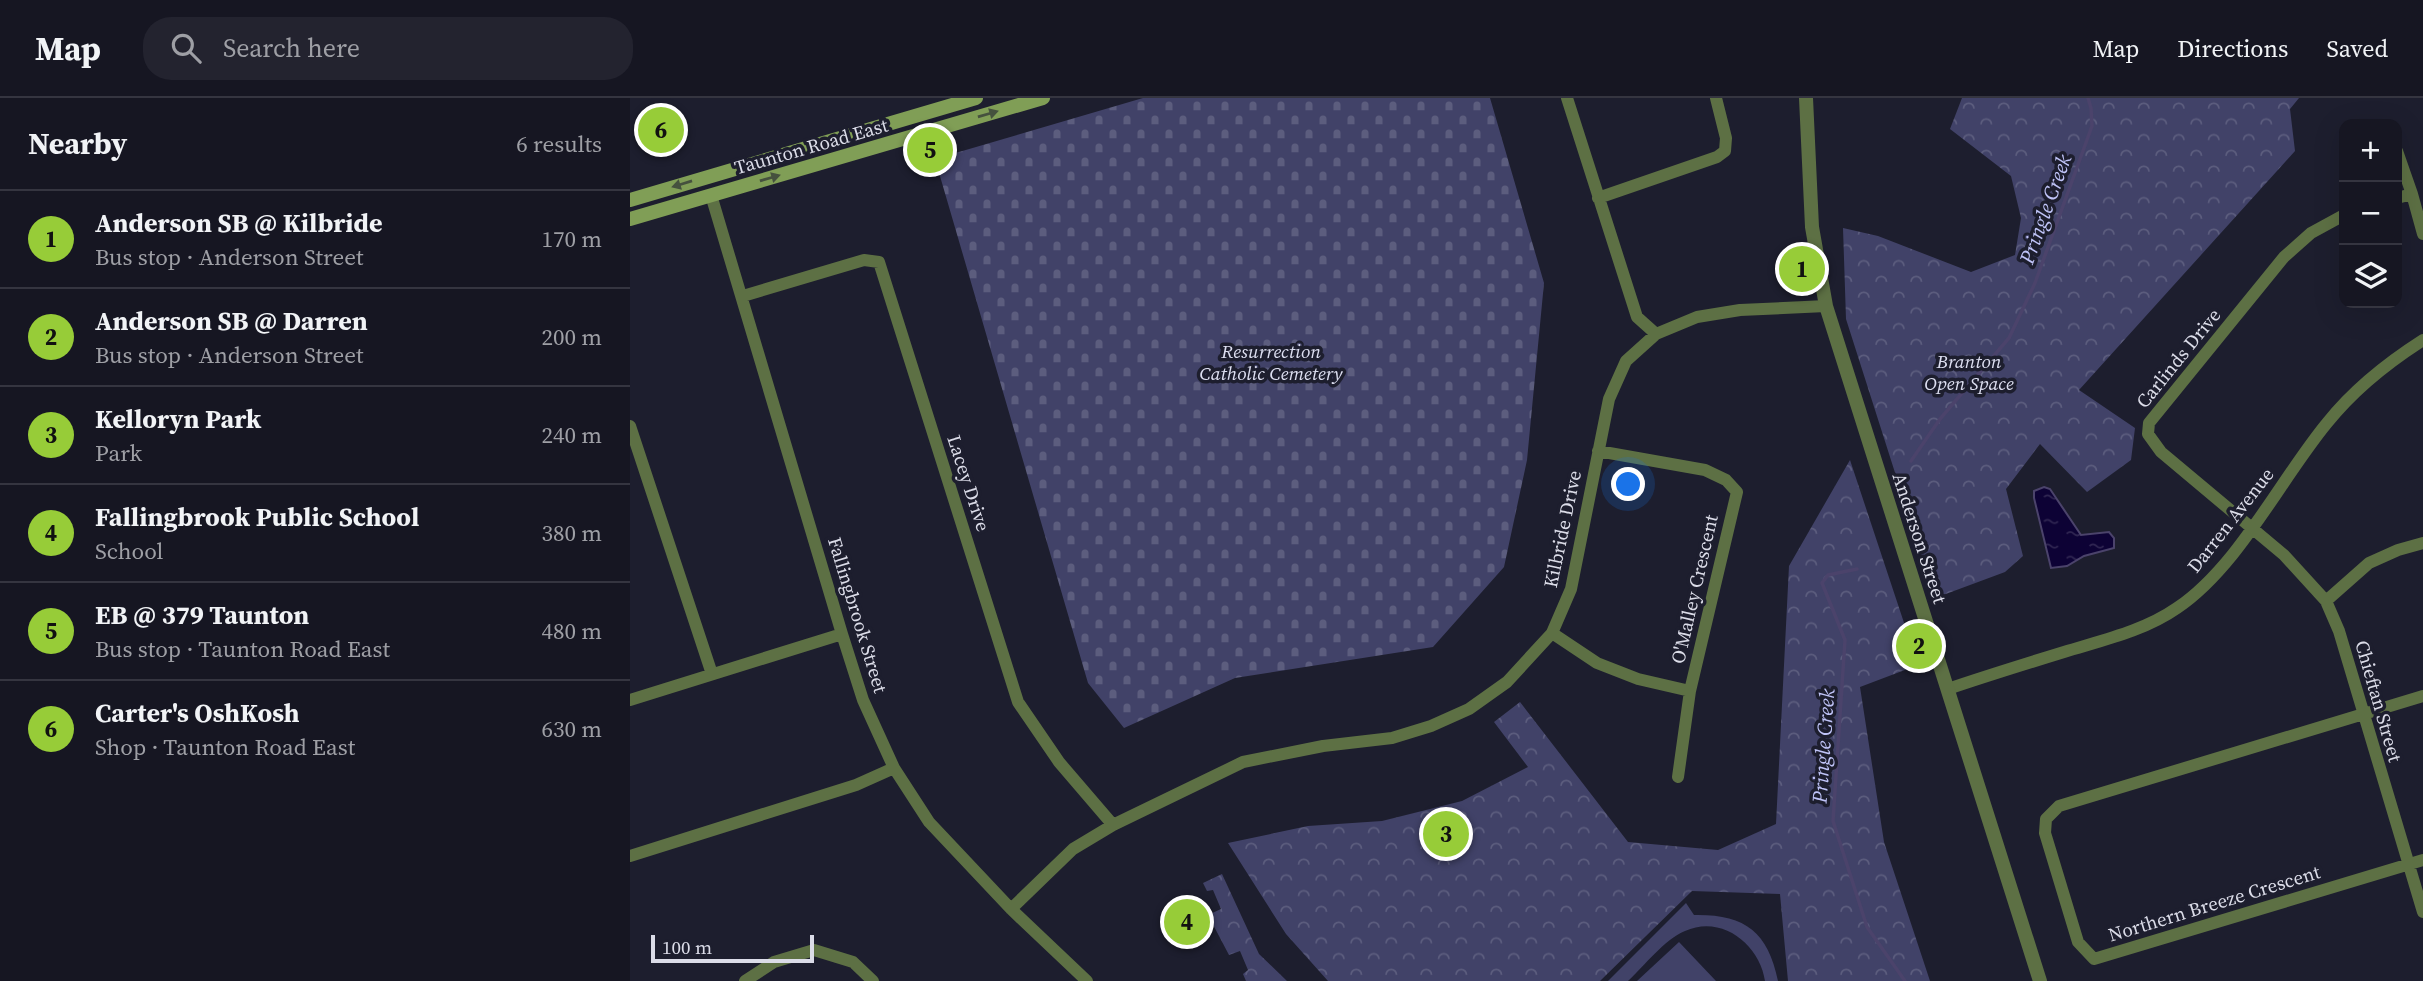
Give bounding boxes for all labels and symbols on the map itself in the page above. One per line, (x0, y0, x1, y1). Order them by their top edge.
pin: 6 (638, 104, 684, 156)
one-way arrow (977, 108, 999, 119)
street label: Taunton Road East (731, 111, 892, 180)
pin: 5 (907, 124, 953, 176)
water label: Pringle Creek (2011, 150, 2078, 269)
one-way arrow (760, 172, 781, 182)
one-way arrow (672, 180, 693, 190)
pin: 1 (1779, 243, 1825, 295)
street label: Carlinds Drive (2130, 303, 2226, 413)
park label: Resurrection Catholic Cemetery (1199, 338, 1343, 386)
park label: Branton Open Space (1924, 348, 2014, 396)
street label: Lacey Drive (941, 432, 997, 534)
street label: Darren Avenue (2181, 462, 2279, 578)
your location (1611, 467, 1645, 501)
street label: Kilbride Drive (1537, 468, 1587, 590)
street label: Anderson Street (1887, 469, 1954, 608)
street label: O'Malley Crescent (1664, 511, 1724, 666)
street label: Fallingbrook Street (822, 534, 894, 697)
pin: 2 (1896, 620, 1942, 672)
street label: Chieftan Street (2349, 637, 2409, 766)
water label: Pringle Creek (1804, 688, 1841, 805)
pin: 3 (1423, 808, 1469, 860)
street label: Northern Breeze Crescent (2105, 858, 2324, 948)
pin: 4 (1164, 896, 1210, 948)
scale bar (651, 932, 814, 964)

